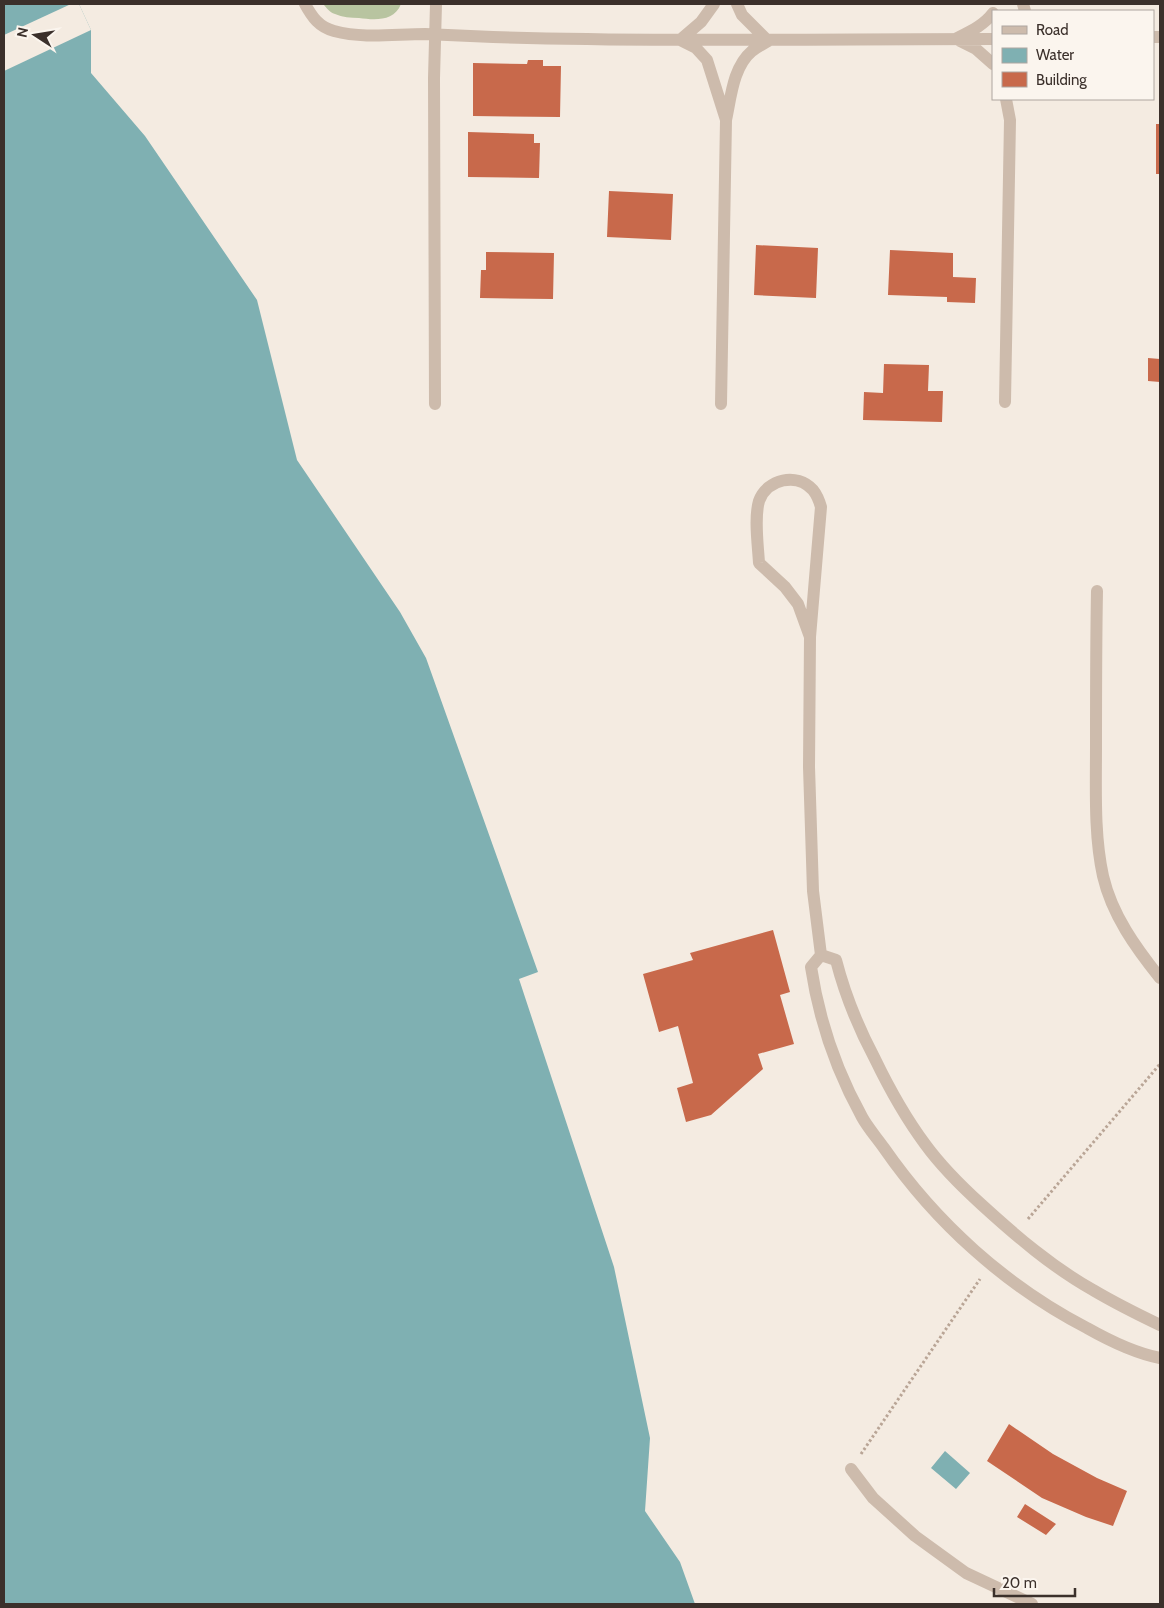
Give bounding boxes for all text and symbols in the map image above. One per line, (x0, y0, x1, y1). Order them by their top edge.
north arrow (10, 10, 60, 60)
legend (992, 10, 1154, 100)
text: Road (1036, 21, 1069, 39)
text: N (12, 26, 32, 39)
text: Water (1036, 46, 1074, 64)
text: Building (1036, 71, 1087, 89)
scale bar (994, 1566, 1075, 1598)
text: 20 m (1002, 1574, 1037, 1592)

